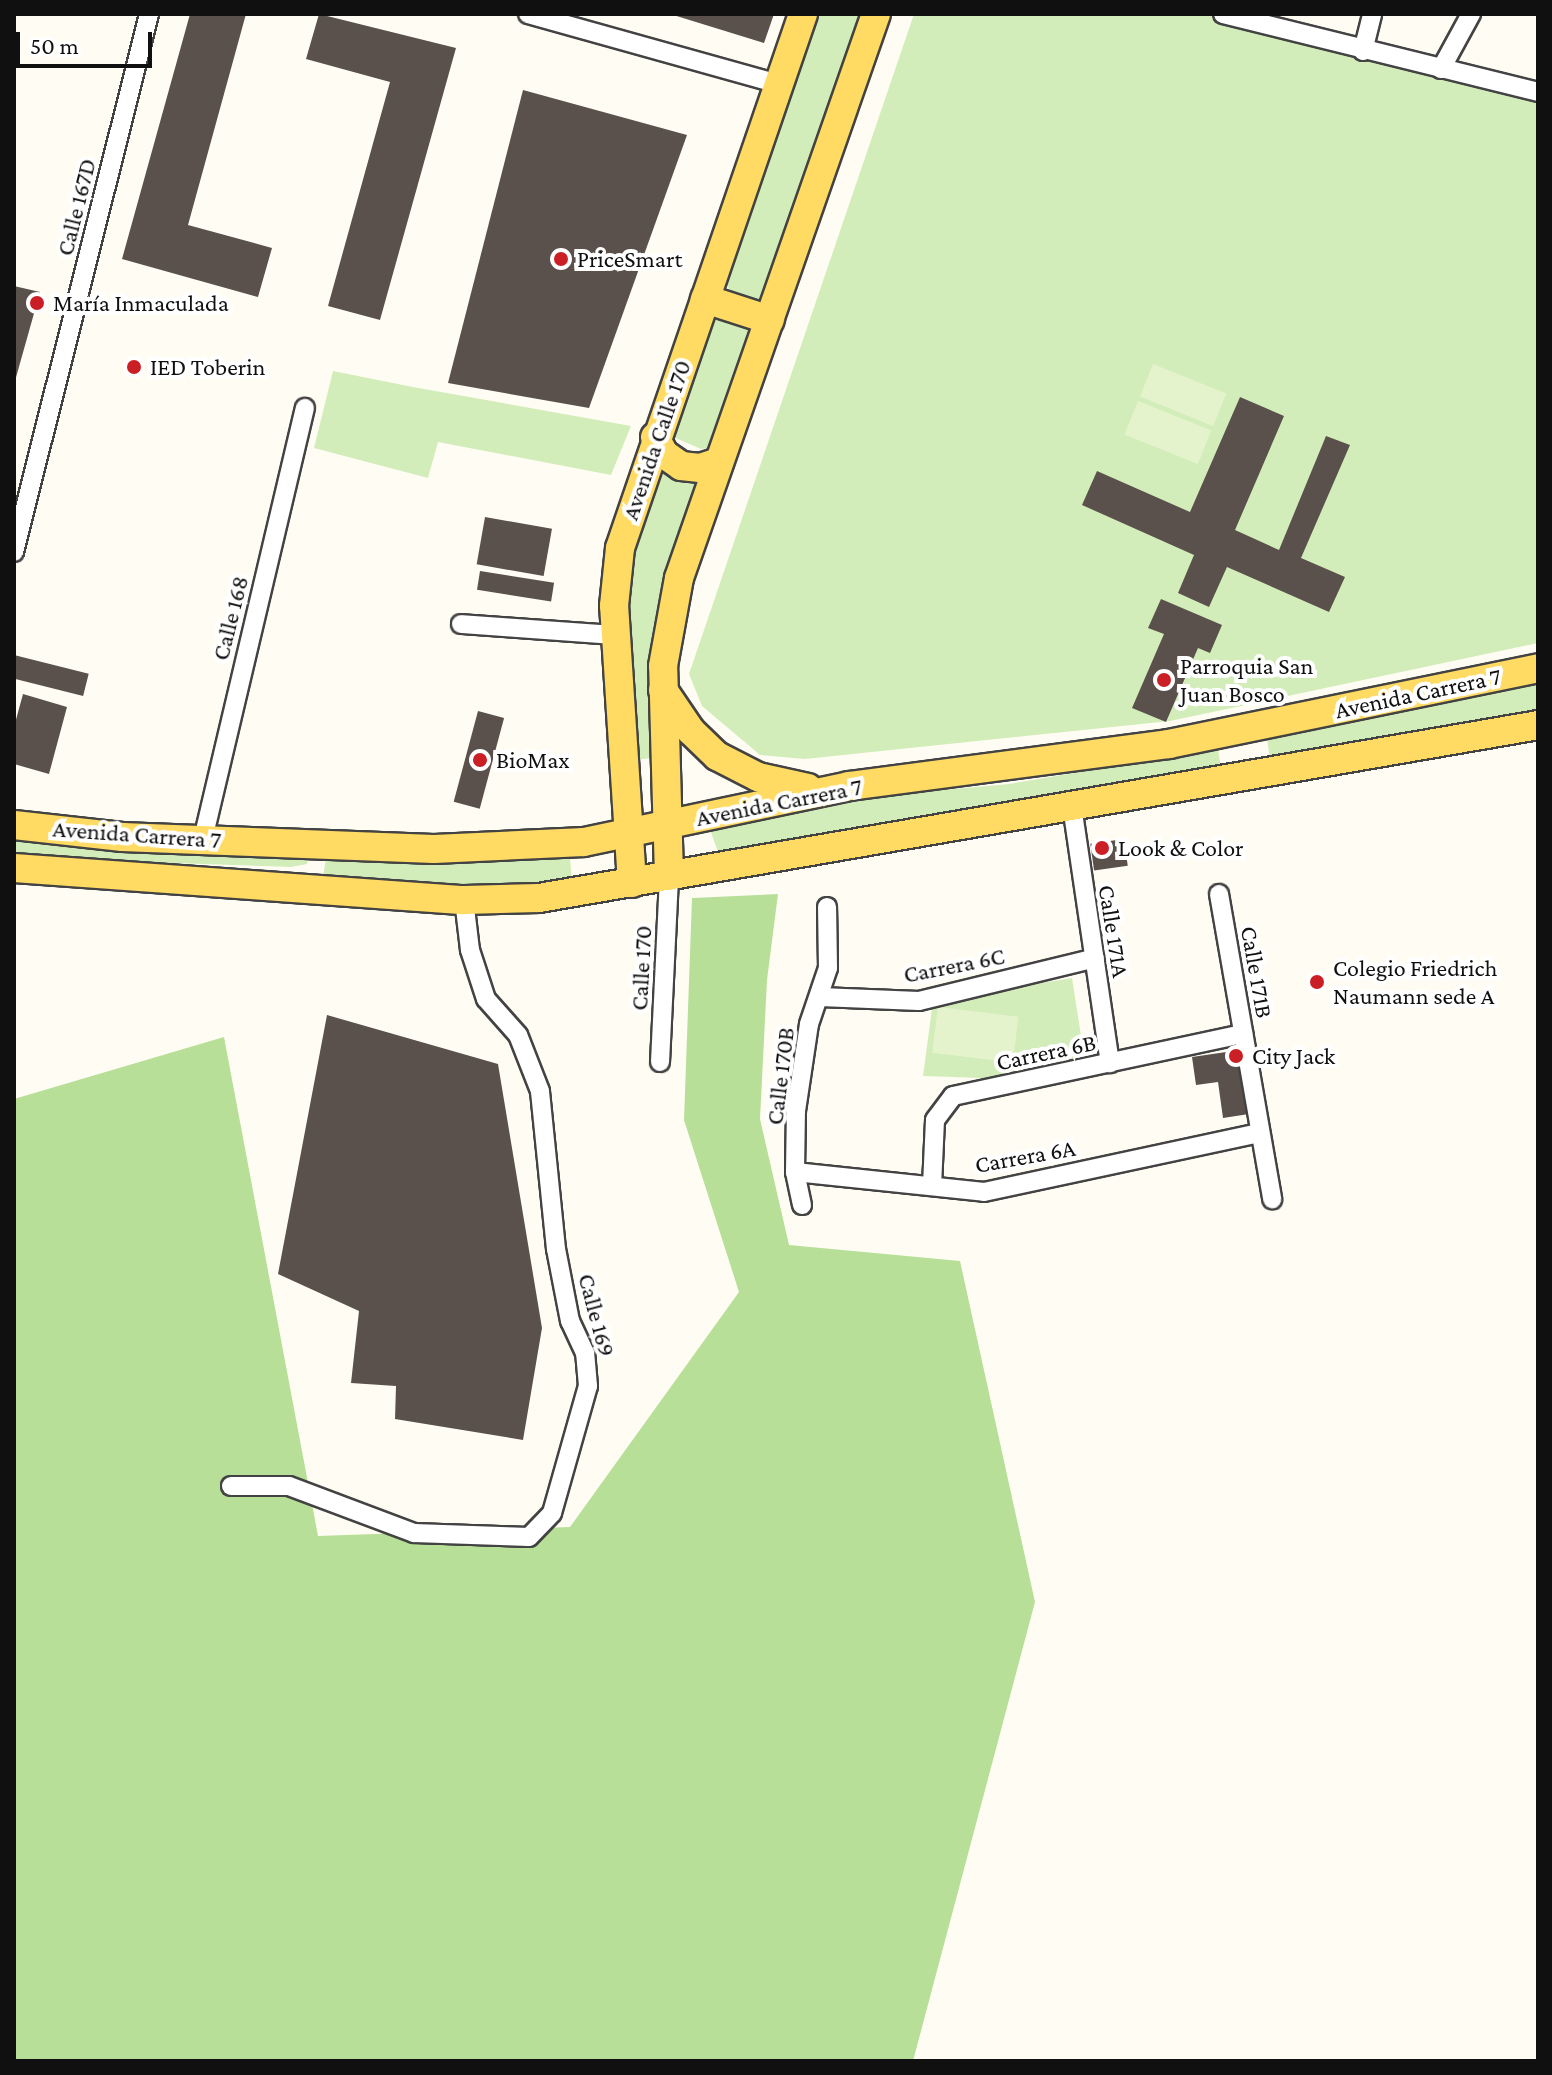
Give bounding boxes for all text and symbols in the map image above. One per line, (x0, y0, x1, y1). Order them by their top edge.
scale bar (20, 16, 156, 66)
text: 50 m (30, 32, 79, 59)
street label: Calle 167D (50, 155, 102, 259)
place label: PriceSmart (577, 245, 682, 273)
marker: PriceSmart (552, 250, 570, 268)
place label: María Inmaculada (53, 289, 229, 317)
marker: María Inmaculada (28, 294, 46, 312)
place label: IED Toberin (150, 353, 265, 381)
street label: Avenida Calle 170 (615, 356, 697, 524)
marker: IED Toberin (125, 358, 143, 376)
street label: Calle 168 (206, 573, 254, 663)
place label: Parroquia San Juan Bosco (1180, 652, 1313, 708)
street label: Avenida Carrera 7 (1332, 661, 1504, 725)
marker: Parroquia San Juan Bosco (1155, 671, 1173, 689)
place label: BioMax (496, 746, 570, 774)
marker: BioMax (471, 751, 489, 769)
street label: Avenida Carrera 7 (693, 772, 865, 832)
street label: Avenida Carrera 7 (52, 814, 222, 854)
place label: Look & Color (1118, 834, 1244, 862)
marker: Look & Color (1093, 839, 1111, 857)
street label: Calle 171A (1092, 883, 1136, 979)
street label: Calle 171B (1235, 924, 1279, 1020)
street label: Calle 170 (624, 925, 658, 1011)
street label: Carrera 6C (901, 941, 1007, 989)
place label: Colegio Friedrich Naumann sede A (1333, 954, 1497, 1010)
marker: Colegio Friedrich Naumann sede A (1308, 973, 1326, 991)
street label: Calle 170B (760, 1026, 800, 1126)
street label: Carrera 6B (993, 1027, 1099, 1077)
place label: City Jack (1252, 1042, 1335, 1070)
marker: City Jack (1227, 1047, 1245, 1065)
street label: Carrera 6A (973, 1133, 1077, 1179)
street label: Calle 169 (572, 1270, 622, 1360)

